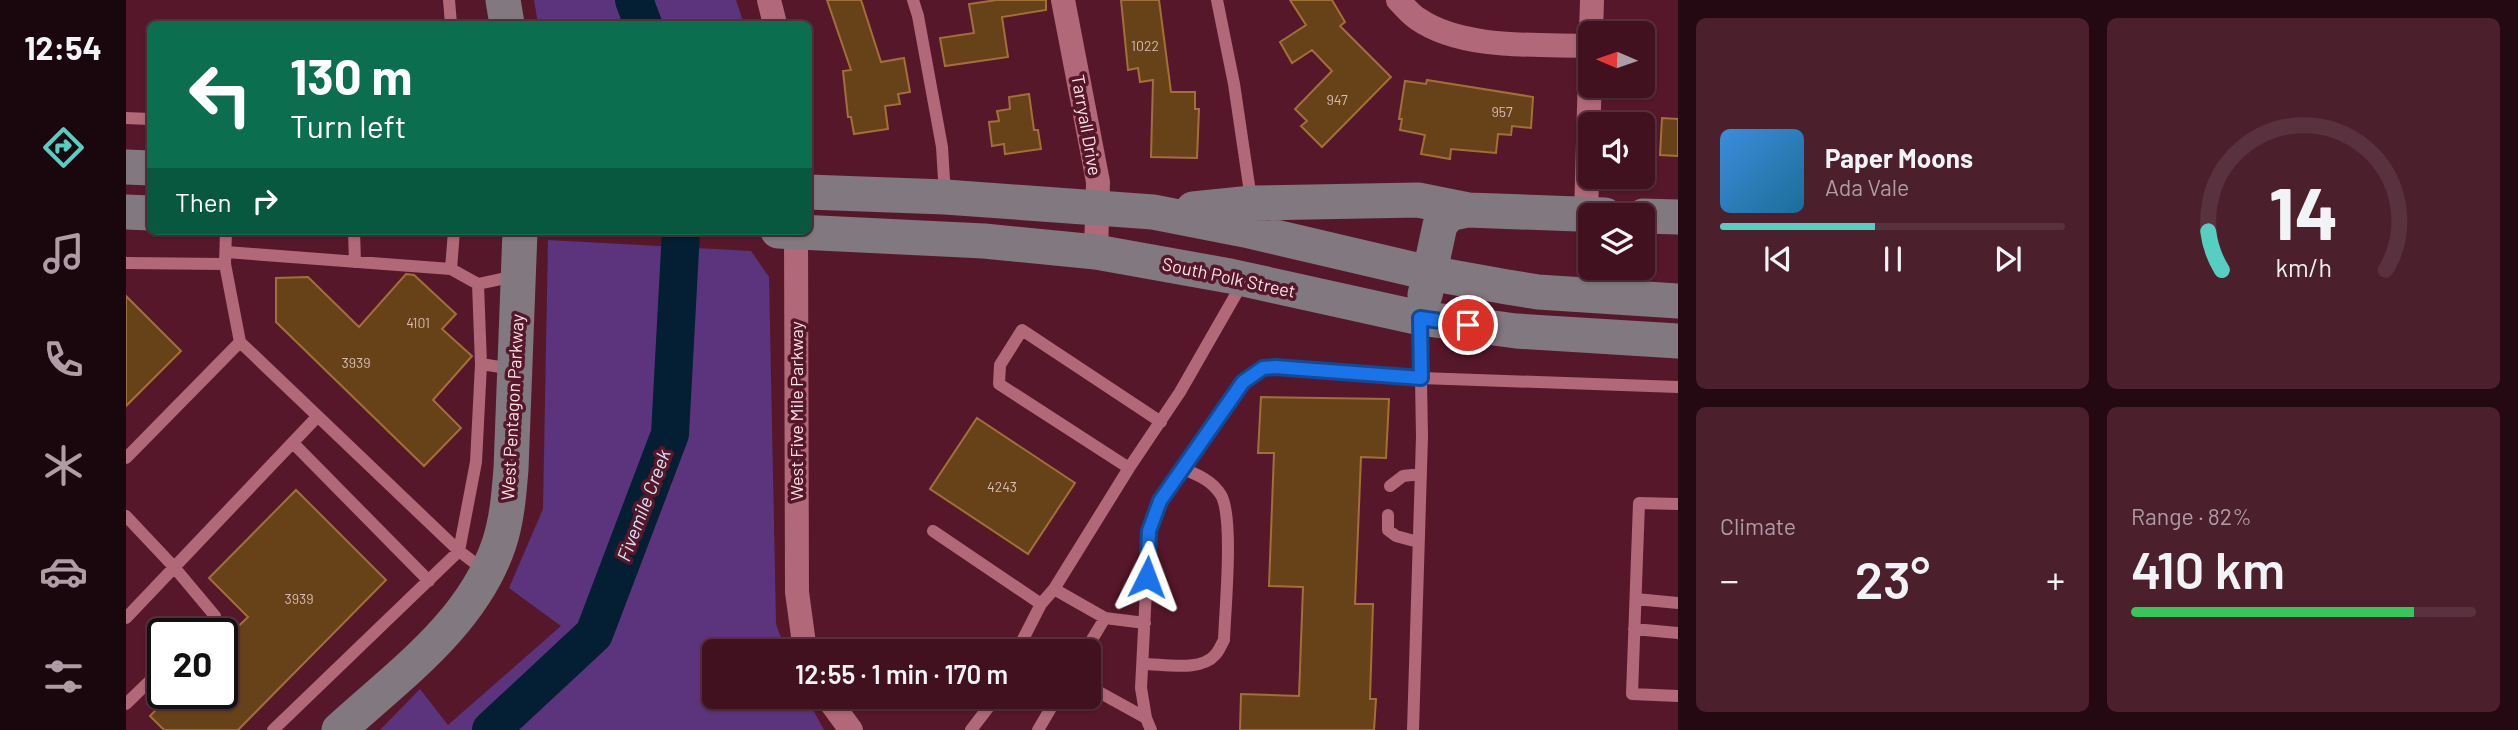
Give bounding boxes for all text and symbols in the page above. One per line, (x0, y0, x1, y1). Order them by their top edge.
north arrow (1578, 21, 1656, 98)
map controls (1578, 21, 1655, 280)
text: 12:54 (24, 28, 102, 66)
house number: 1022 (1131, 37, 1159, 54)
text: 130 m (290, 46, 412, 105)
icon: left (175, 49, 266, 140)
street label: Tarryall Drive (1067, 73, 1107, 177)
house number: 947 (1326, 91, 1348, 108)
house number: 957 (1491, 103, 1513, 120)
text: Turn left (290, 106, 407, 144)
button: sound (1578, 112, 1655, 189)
icon: directions (39, 123, 88, 172)
text: Paper Moons (1825, 142, 1973, 173)
text: 14 (2269, 167, 2338, 255)
text: Ada Vale (1825, 173, 1909, 201)
icon: right (246, 182, 284, 220)
text: Then (175, 186, 232, 217)
button: layers (1578, 203, 1655, 280)
icon: music (39, 229, 88, 278)
icon: previous (1759, 240, 1797, 278)
icon: pause (1874, 240, 1912, 278)
icon: next (1989, 240, 2027, 278)
street label: South Polk Street (1160, 252, 1298, 302)
text: km/h (2275, 252, 2332, 282)
pin (1438, 295, 1498, 355)
icon: arrive (1449, 306, 1487, 344)
street label: West Pentagon Parkway (496, 313, 528, 501)
house number: 4101 (406, 314, 430, 331)
street label: West Five Mile Parkway (785, 321, 807, 501)
icon: phone (39, 335, 88, 384)
house number: 3939 (341, 354, 371, 371)
icon: climate (39, 441, 88, 490)
water label: Fivemile Creek (611, 445, 675, 564)
house number: 4243 (987, 478, 1017, 495)
text: Range · 82% (2131, 502, 2252, 530)
text: Climate (1720, 512, 1796, 540)
text: 410 km (2131, 537, 2285, 599)
position arrow (1110, 540, 1184, 614)
icon: car (39, 547, 88, 596)
text: 23° (1855, 547, 1930, 609)
text: − (1720, 556, 1739, 602)
text: + (2046, 556, 2065, 602)
house number: 3939 (284, 590, 314, 607)
speed limit sign: 20 (147, 618, 238, 709)
icon: filters (39, 652, 88, 701)
text: 12:55 · 1 min · 170 m (795, 658, 1008, 689)

